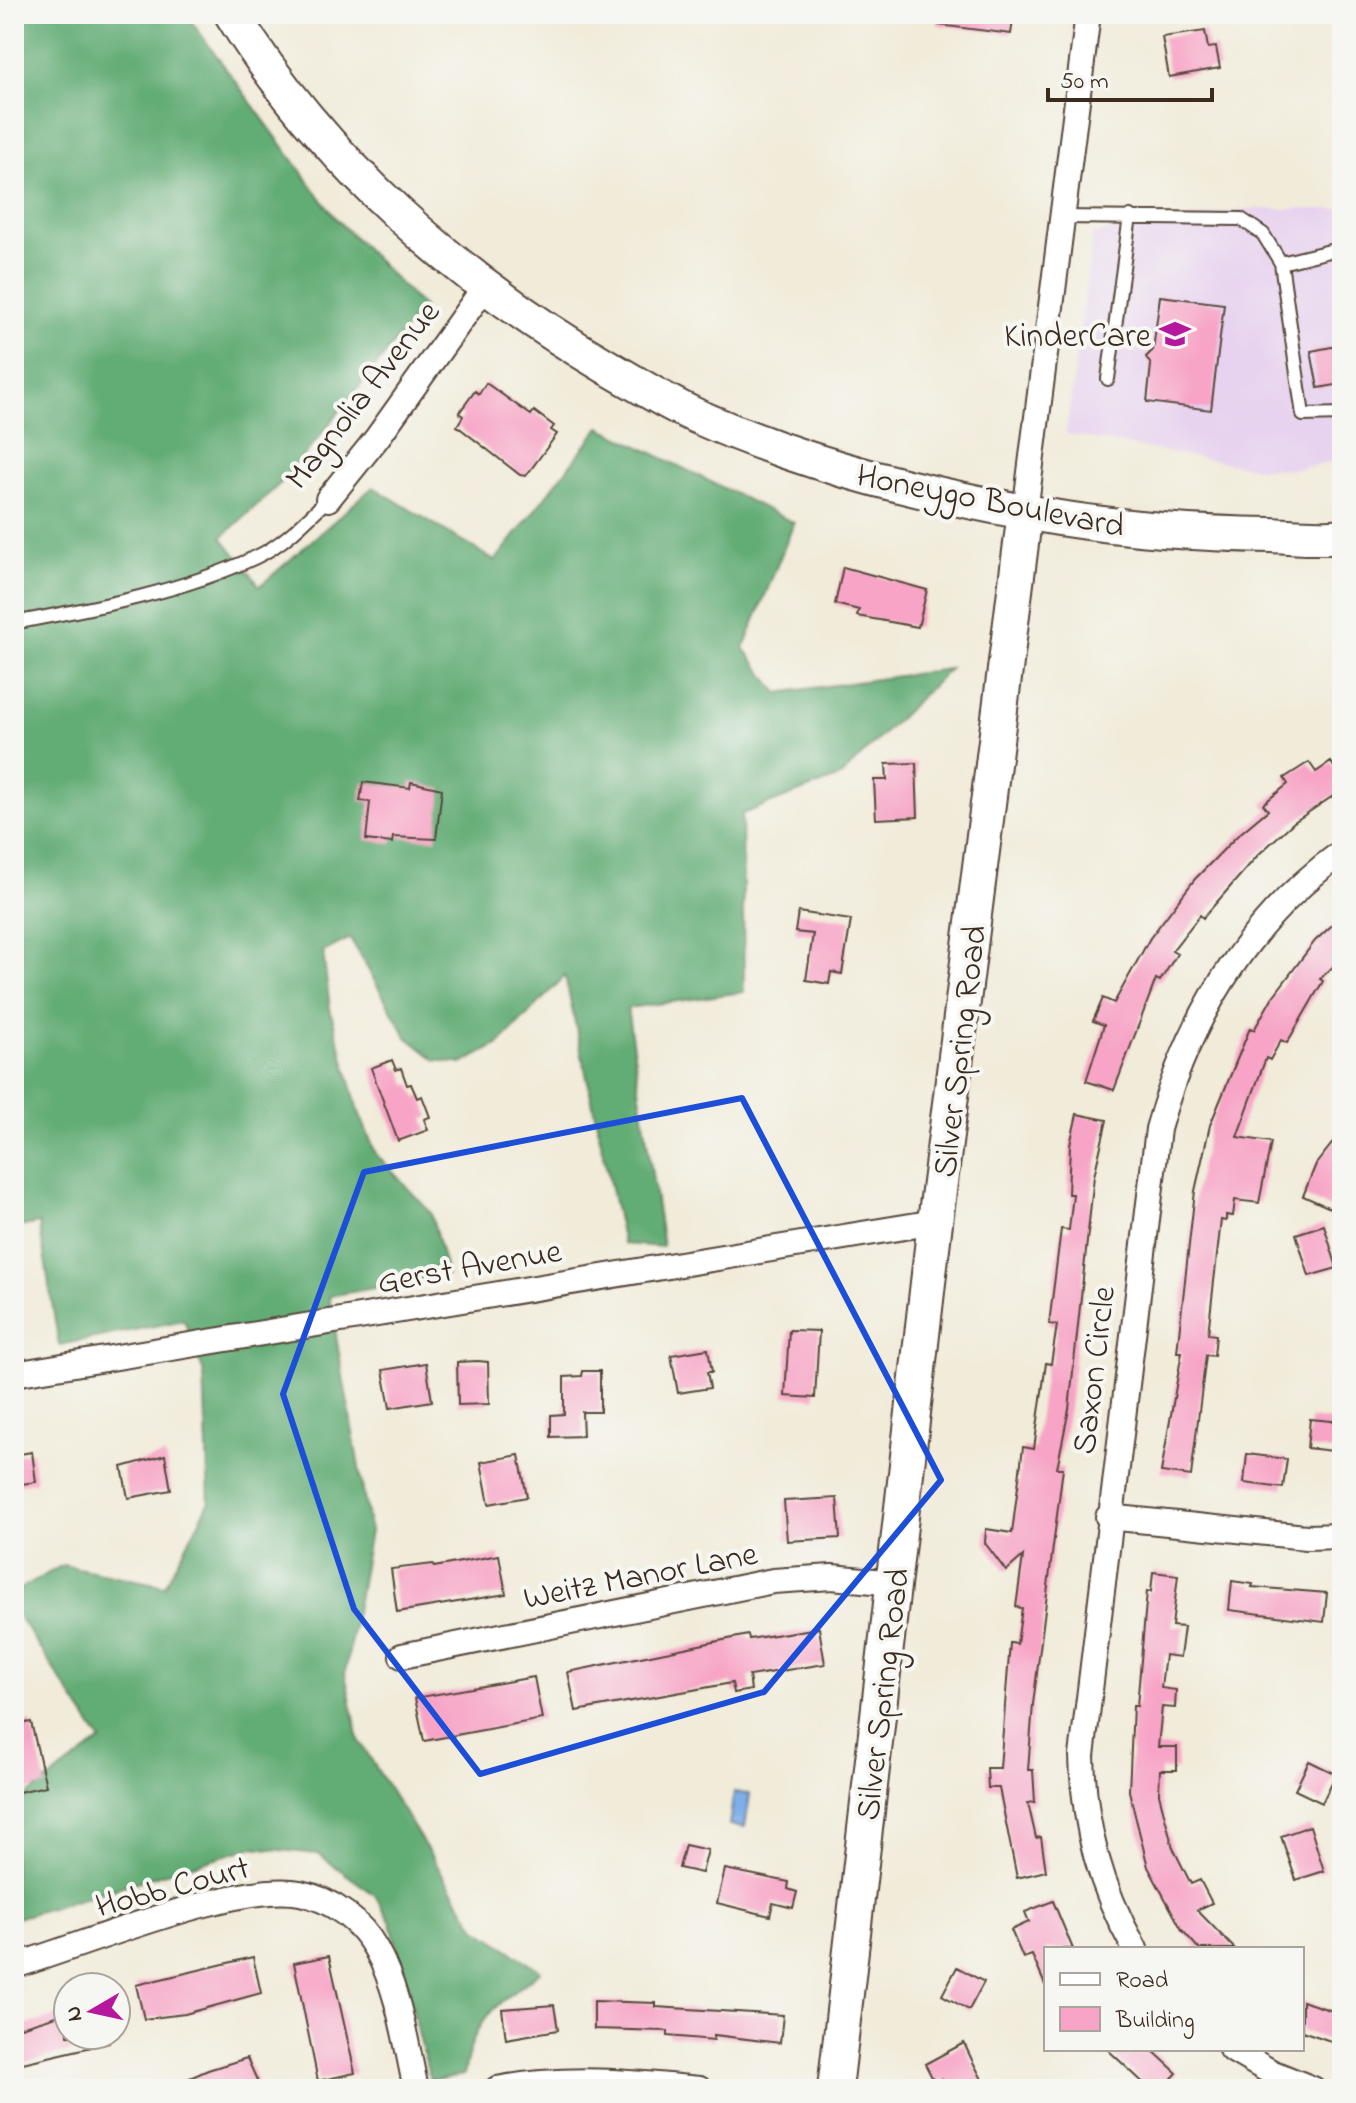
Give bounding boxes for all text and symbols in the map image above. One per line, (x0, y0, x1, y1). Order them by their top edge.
scale bar (1048, 52, 1212, 102)
text: 50 m (1060, 65, 1109, 100)
street label: Magnolia Avenue (274, 291, 455, 502)
place label: KinderCare (1004, 313, 1152, 363)
school or university icon: KinderCare (1158, 317, 1192, 351)
street label: Honeygo Boulevard (852, 452, 1128, 553)
street label: Silver Spring Road (922, 923, 1002, 1180)
street label: Gerst Avenue (374, 1228, 566, 1310)
street label: Saxon Circle (1061, 1283, 1131, 1457)
street label: Weitz Manor Lane (520, 1531, 763, 1625)
street label: Silver Spring Road (845, 1566, 925, 1823)
street label: Hobb Court (91, 1844, 256, 1933)
legend (1044, 1947, 1304, 2051)
text: Road (1116, 1964, 1169, 1999)
north arrow (52, 1971, 132, 2051)
text: N (58, 2004, 92, 2024)
text: Building (1115, 2004, 1195, 2039)

